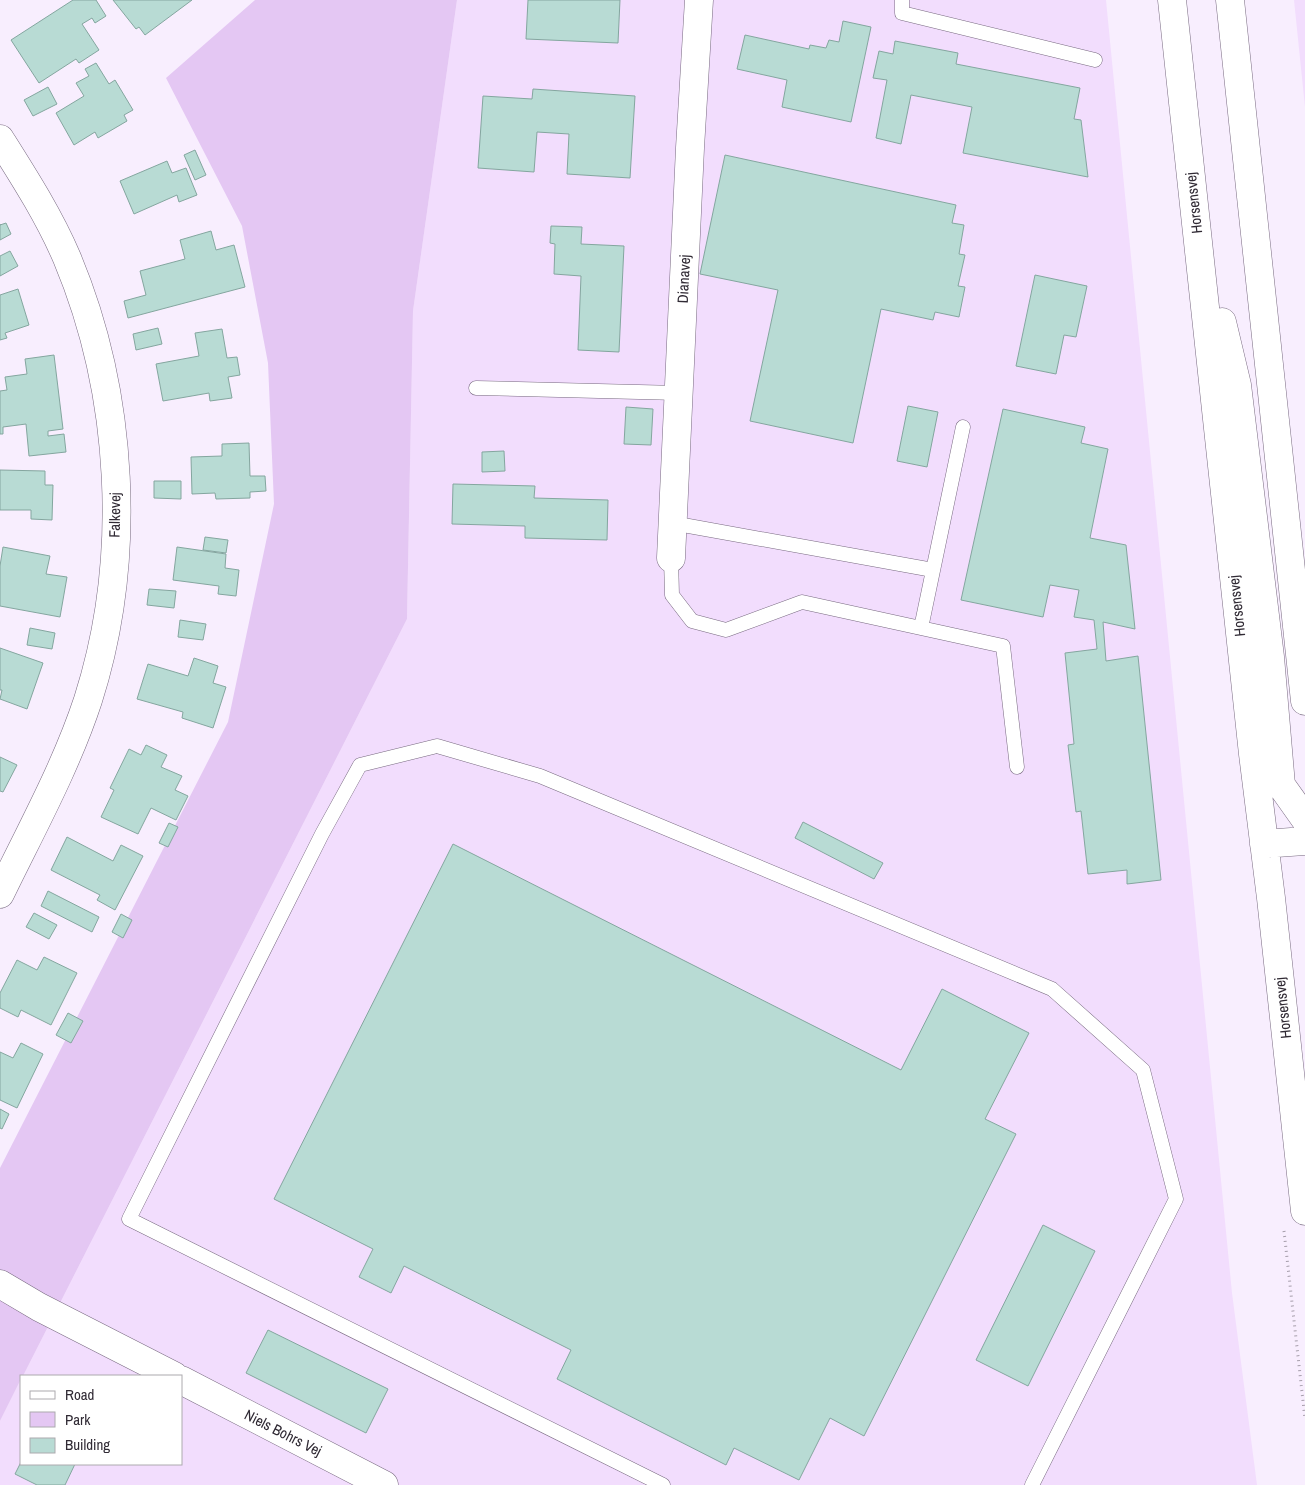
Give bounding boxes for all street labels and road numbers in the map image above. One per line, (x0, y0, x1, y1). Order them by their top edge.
street label: Horsensvej (1180, 171, 1207, 235)
street label: Dianavej (672, 254, 695, 304)
street label: Falkevej (104, 492, 125, 538)
street label: Horsensvej (1223, 574, 1250, 638)
street label: Horsensvej (1269, 976, 1296, 1040)
street label: Niels Bohrs Vej (241, 1404, 325, 1461)

